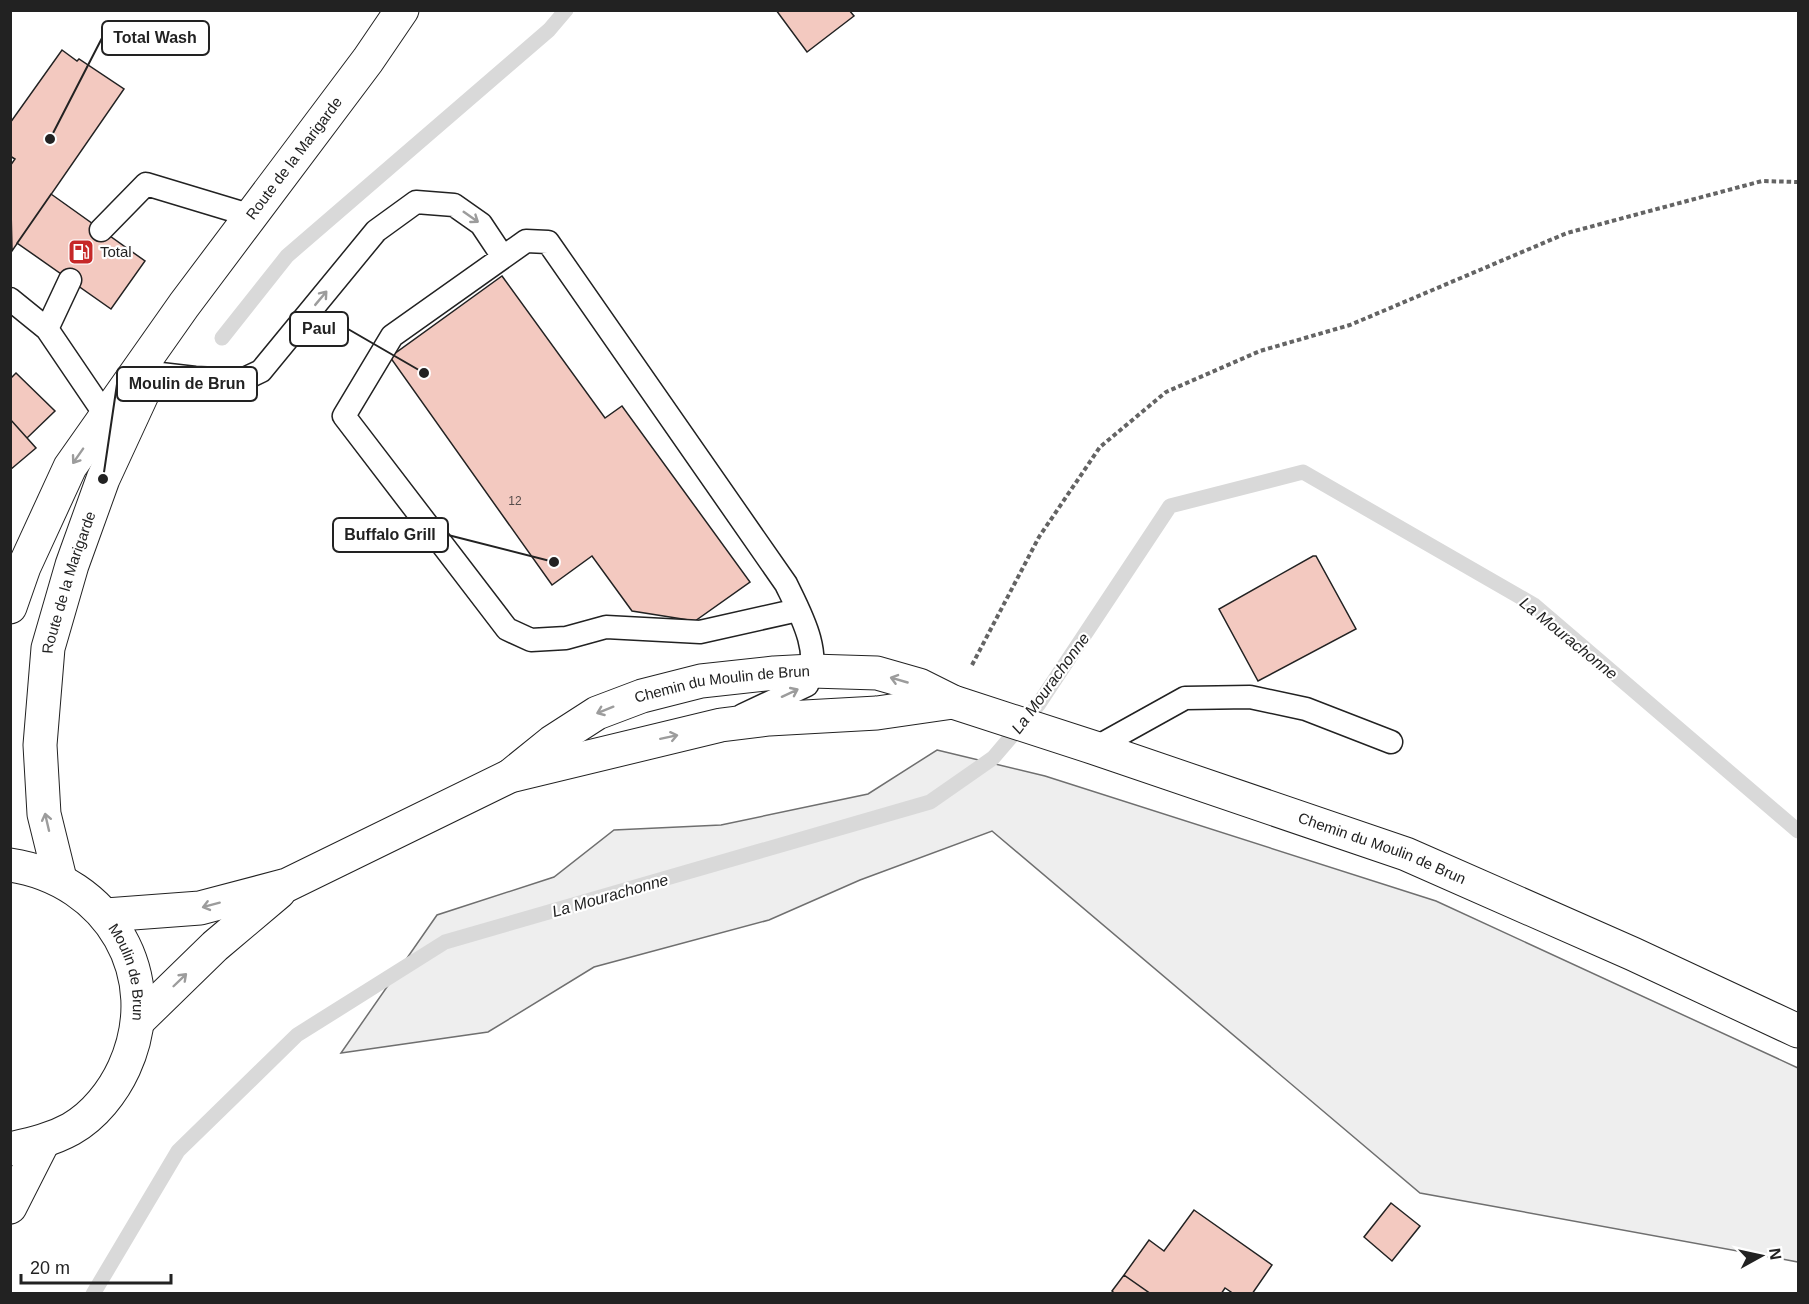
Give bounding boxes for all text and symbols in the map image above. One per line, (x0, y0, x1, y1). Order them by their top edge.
callout: Total Wash (102, 21, 209, 55)
text: Total Wash (113, 29, 197, 46)
street label: Route de la Marigarde (242, 94, 345, 222)
one-way arrow (463, 211, 479, 223)
fuel station icon: Total (66, 237, 96, 267)
place label: Total (100, 243, 132, 260)
one-way arrow (314, 291, 328, 306)
callout: Paul (290, 312, 348, 346)
text: Paul (302, 320, 336, 337)
callout: Moulin de Brun (117, 367, 257, 401)
text: Moulin de Brun (129, 375, 245, 392)
one-way arrow (72, 447, 84, 463)
house number: 12 (508, 494, 522, 508)
street label: Route de la Marigarde (39, 509, 99, 654)
callout: Buffalo Grill (333, 518, 448, 552)
text: Buffalo Grill (344, 526, 436, 543)
water label: La Mourachonne (1517, 594, 1621, 683)
water label: La Mourachonne (1008, 630, 1093, 737)
street label: Chemin du Moulin de Brun (632, 662, 810, 706)
one-way arrow (890, 673, 909, 685)
one-way arrow (780, 687, 798, 699)
one-way arrow (597, 706, 615, 717)
one-way arrow (659, 730, 678, 742)
street label: Chemin du Moulin de Brun (1296, 809, 1468, 887)
one-way arrow (40, 813, 52, 832)
water label: La Mourachonne (550, 871, 670, 920)
one-way arrow (202, 900, 221, 912)
street label: Moulin de Brun (105, 920, 147, 1021)
one-way arrow (173, 973, 188, 987)
north arrow (1731, 1226, 1791, 1286)
scale bar (21, 1247, 171, 1285)
text: N (1766, 1247, 1785, 1261)
text: 20 m (30, 1258, 70, 1278)

